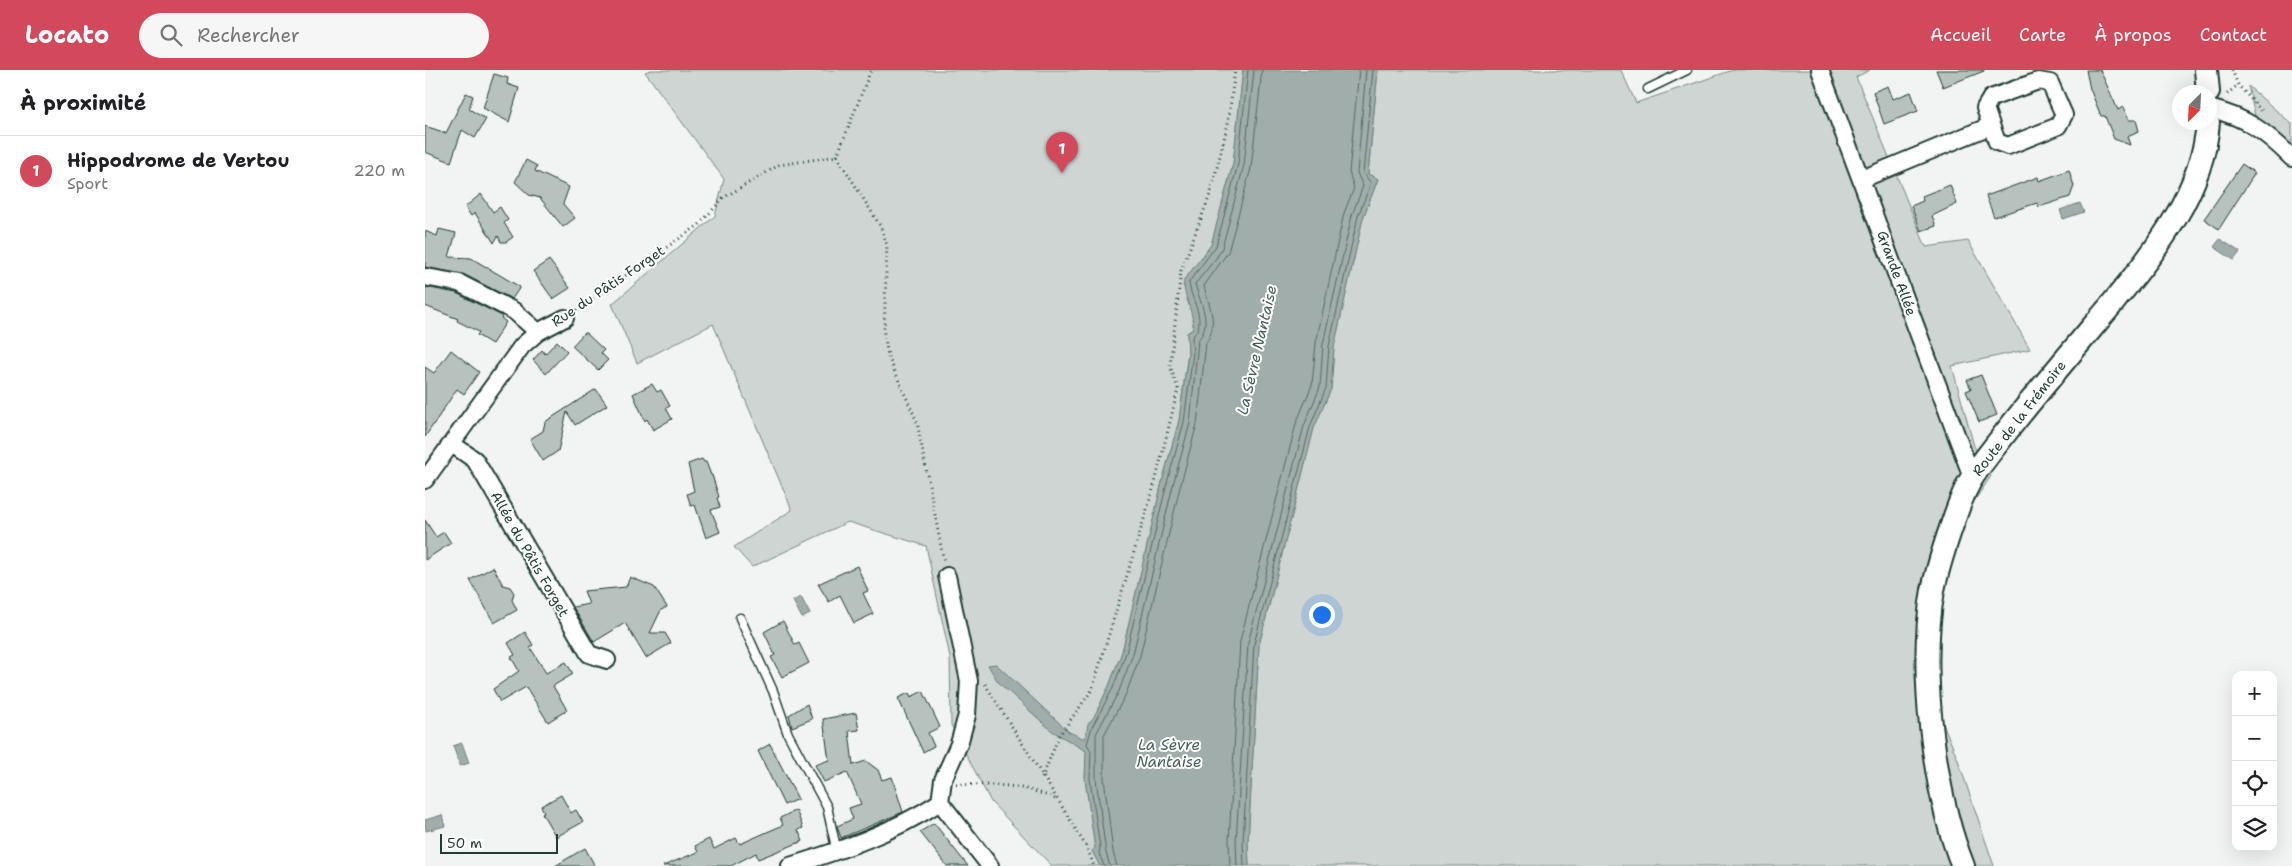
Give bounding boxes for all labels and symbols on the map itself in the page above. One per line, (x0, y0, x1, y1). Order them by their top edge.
north arrow (2172, 85, 2217, 130)
pin: 1 (1046, 132, 1078, 173)
street label: Grande Allée (1873, 228, 1921, 318)
street label: Rue du Pâtis Forget (548, 241, 668, 331)
water label: La Sèvre Nantaise (1232, 283, 1282, 417)
street label: Route de la Frémoire (1968, 357, 2070, 479)
street label: Allée du Pâtis Forget (487, 488, 573, 620)
your location (1309, 602, 1335, 628)
water label: La Sèvre Nantaise (1136, 735, 1202, 772)
scale bar (440, 831, 557, 854)

